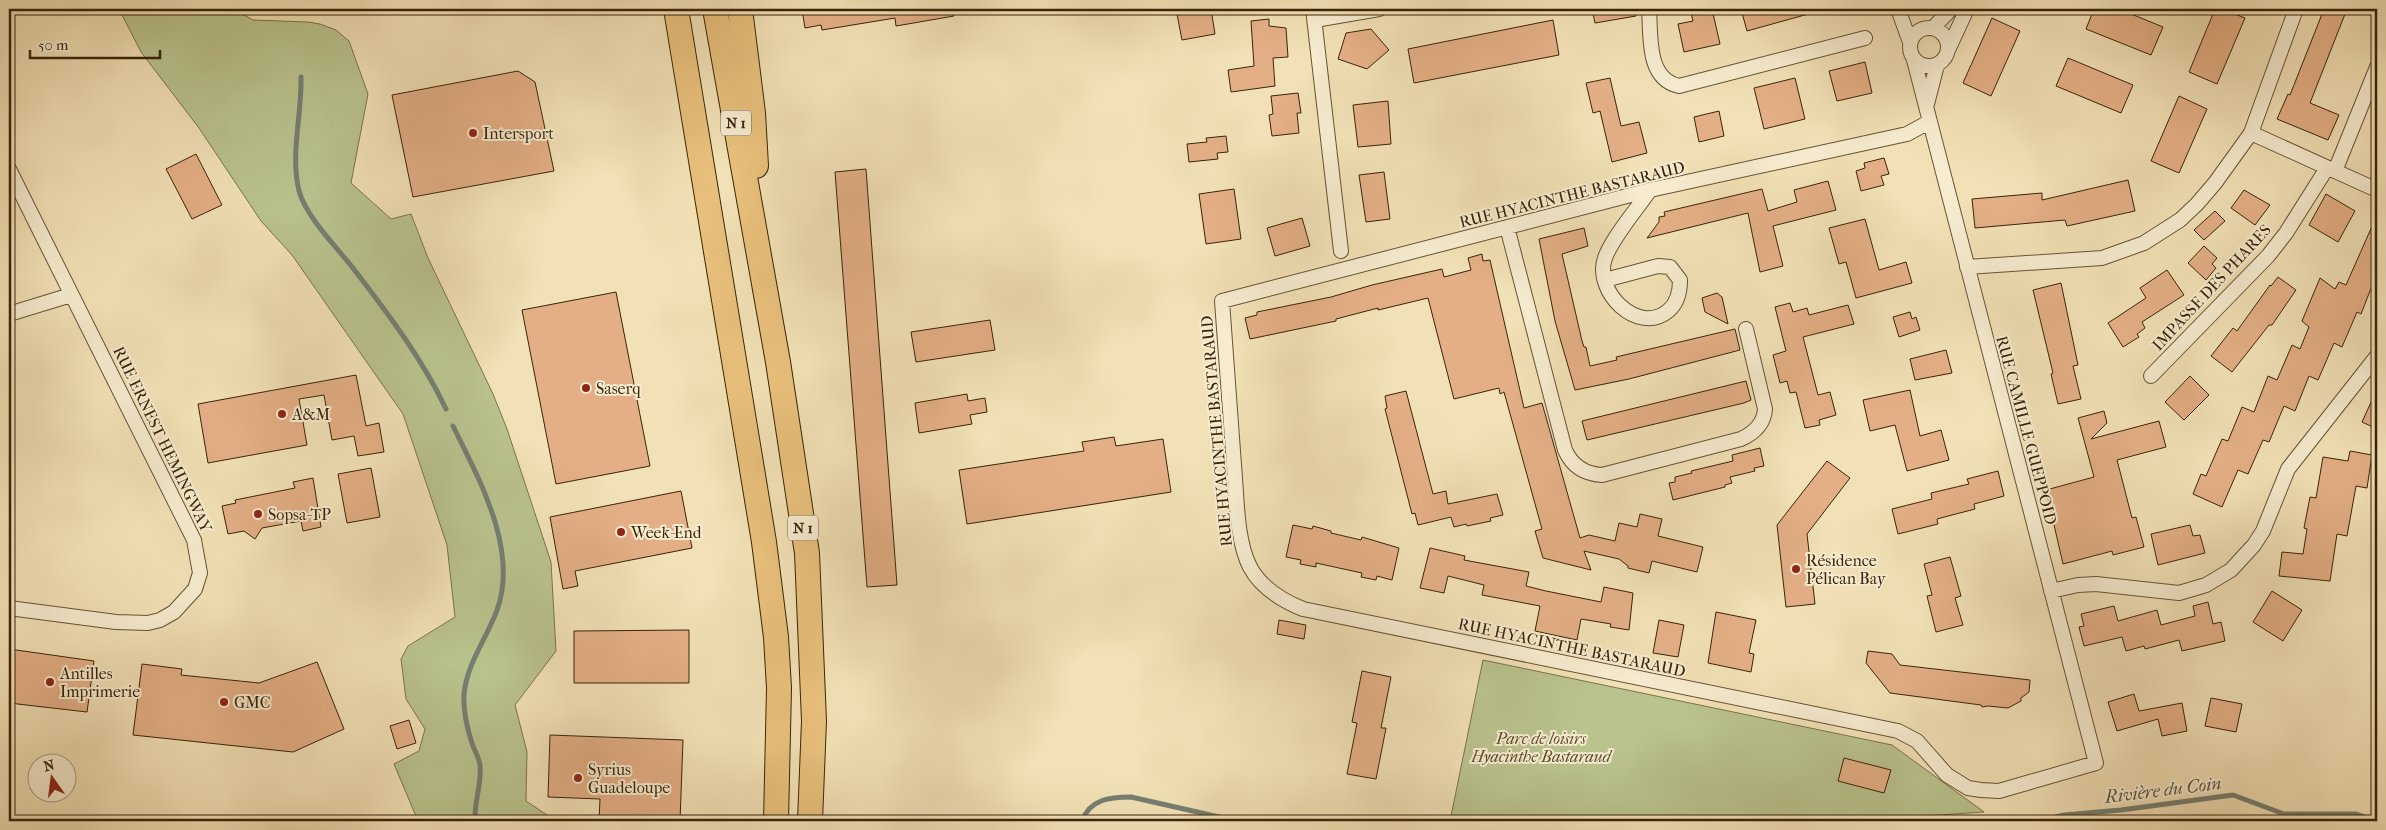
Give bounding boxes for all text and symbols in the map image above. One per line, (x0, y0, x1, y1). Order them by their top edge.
scale bar (30, 28, 160, 60)
text: 50 m (38, 36, 69, 54)
road number: N 1 (721, 110, 751, 136)
place label: Intersport (483, 124, 554, 143)
marker: Intersport (467, 127, 479, 139)
street label: RUE HYACINTHE BASTARAUD (1457, 157, 1687, 232)
street label: IMPASSE DES PHARES (2148, 220, 2275, 354)
street label: RUE HYACINTHE BASTARAUD (1197, 315, 1236, 547)
street label: RUE CAMILLE GUEPPOID (1992, 334, 2061, 527)
street label: RUE ERNEST HEMINGWAY (109, 343, 216, 536)
place label: Saserq (596, 379, 641, 398)
marker: Saserq (580, 382, 592, 394)
place label: A&M (291, 405, 331, 424)
marker: A&M (276, 408, 288, 420)
place label: Sopsa-TP (268, 505, 331, 524)
marker: Sopsa-TP (252, 508, 264, 520)
road number: N 1 (788, 516, 818, 540)
place label: Week-End (630, 523, 702, 542)
marker: Week-End (615, 526, 627, 538)
place label: Résidence Pélican Bay (1806, 551, 1886, 588)
marker: Résidence Pélican Bay (1790, 563, 1802, 575)
street label: RUE HYACINTHE BASTARAUD (1457, 614, 1687, 681)
place label: Antilles Imprimerie (59, 664, 140, 701)
marker: Antilles Imprimerie (44, 676, 56, 688)
place label: GMC (234, 693, 271, 712)
marker: GMC (218, 696, 230, 708)
park label: Parc de loisirs Hyacinthe Bastaraud (1470, 729, 1612, 766)
north arrow (28, 752, 78, 802)
text: N (42, 756, 57, 775)
place label: Syrius Guadeloupe (588, 760, 670, 797)
marker: Syrius Guadeloupe (572, 772, 584, 784)
water label: Rivière du Coin (2103, 773, 2223, 808)

